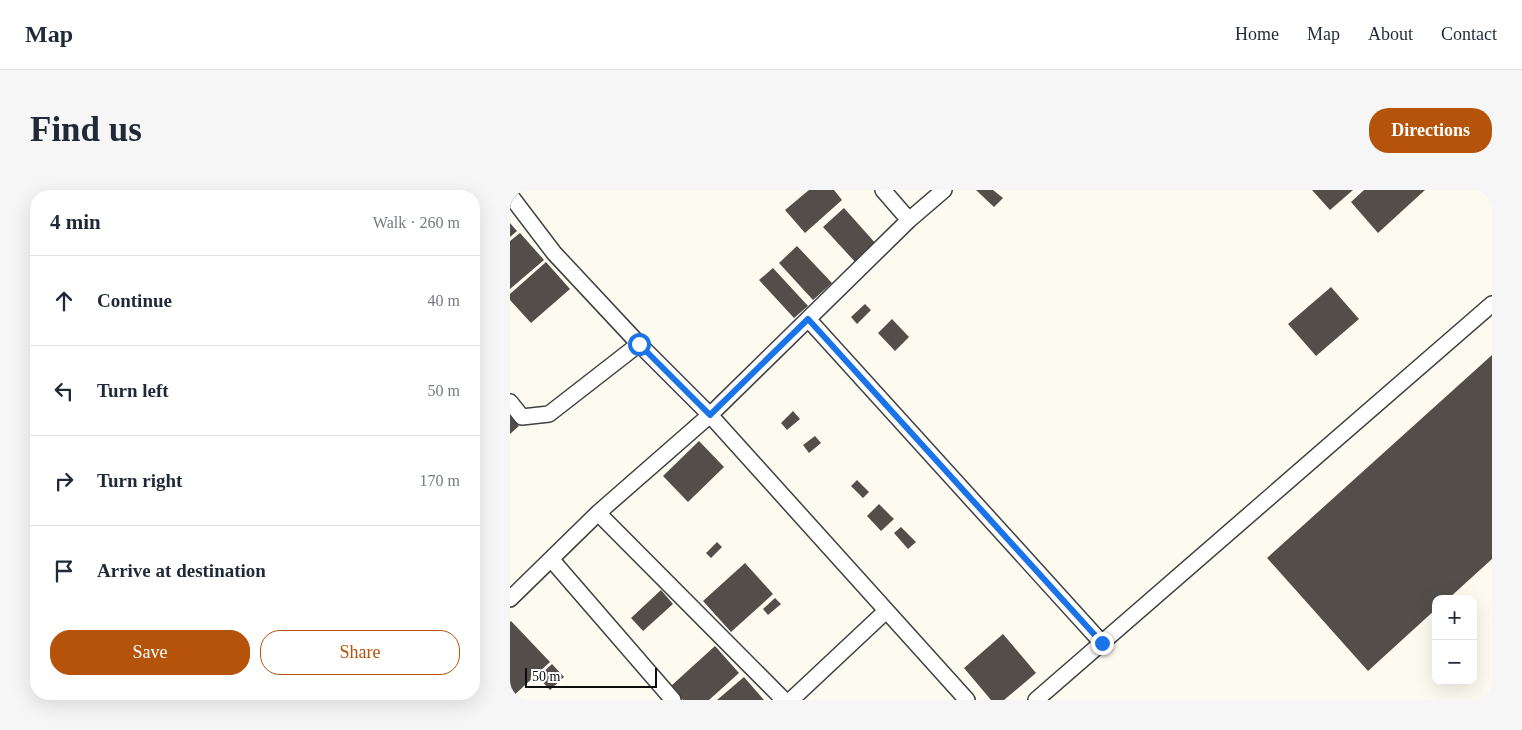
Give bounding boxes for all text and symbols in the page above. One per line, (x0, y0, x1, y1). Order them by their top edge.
text: Map (25, 21, 73, 47)
text: Home (1235, 24, 1279, 44)
text: Map (1307, 24, 1340, 44)
text: About (1368, 24, 1413, 44)
text: Contact (1441, 24, 1497, 44)
button: Directions (1369, 108, 1492, 153)
text: Find us (30, 110, 142, 149)
text: 4 min (50, 210, 101, 234)
text: Walk · 260 m (373, 214, 460, 231)
icon: ahead (50, 287, 78, 315)
text: Continue (97, 290, 172, 311)
text: 40 m (428, 292, 460, 309)
route start (628, 333, 651, 356)
icon: left (50, 377, 78, 405)
text: Turn left (97, 380, 169, 401)
text: 50 m (428, 382, 460, 399)
icon: right (50, 467, 78, 495)
text: Turn right (97, 470, 182, 491)
text: 170 m (420, 472, 460, 489)
icon: arrive (50, 557, 78, 585)
text: Arrive at destination (97, 560, 266, 581)
map controls (1432, 595, 1477, 685)
button: + (1432, 595, 1477, 640)
button: Save (50, 630, 250, 675)
button: Share (260, 630, 460, 675)
route end (1091, 632, 1114, 655)
button: − (1432, 640, 1477, 685)
scale bar (525, 665, 658, 688)
text: 50 m (532, 669, 560, 684)

